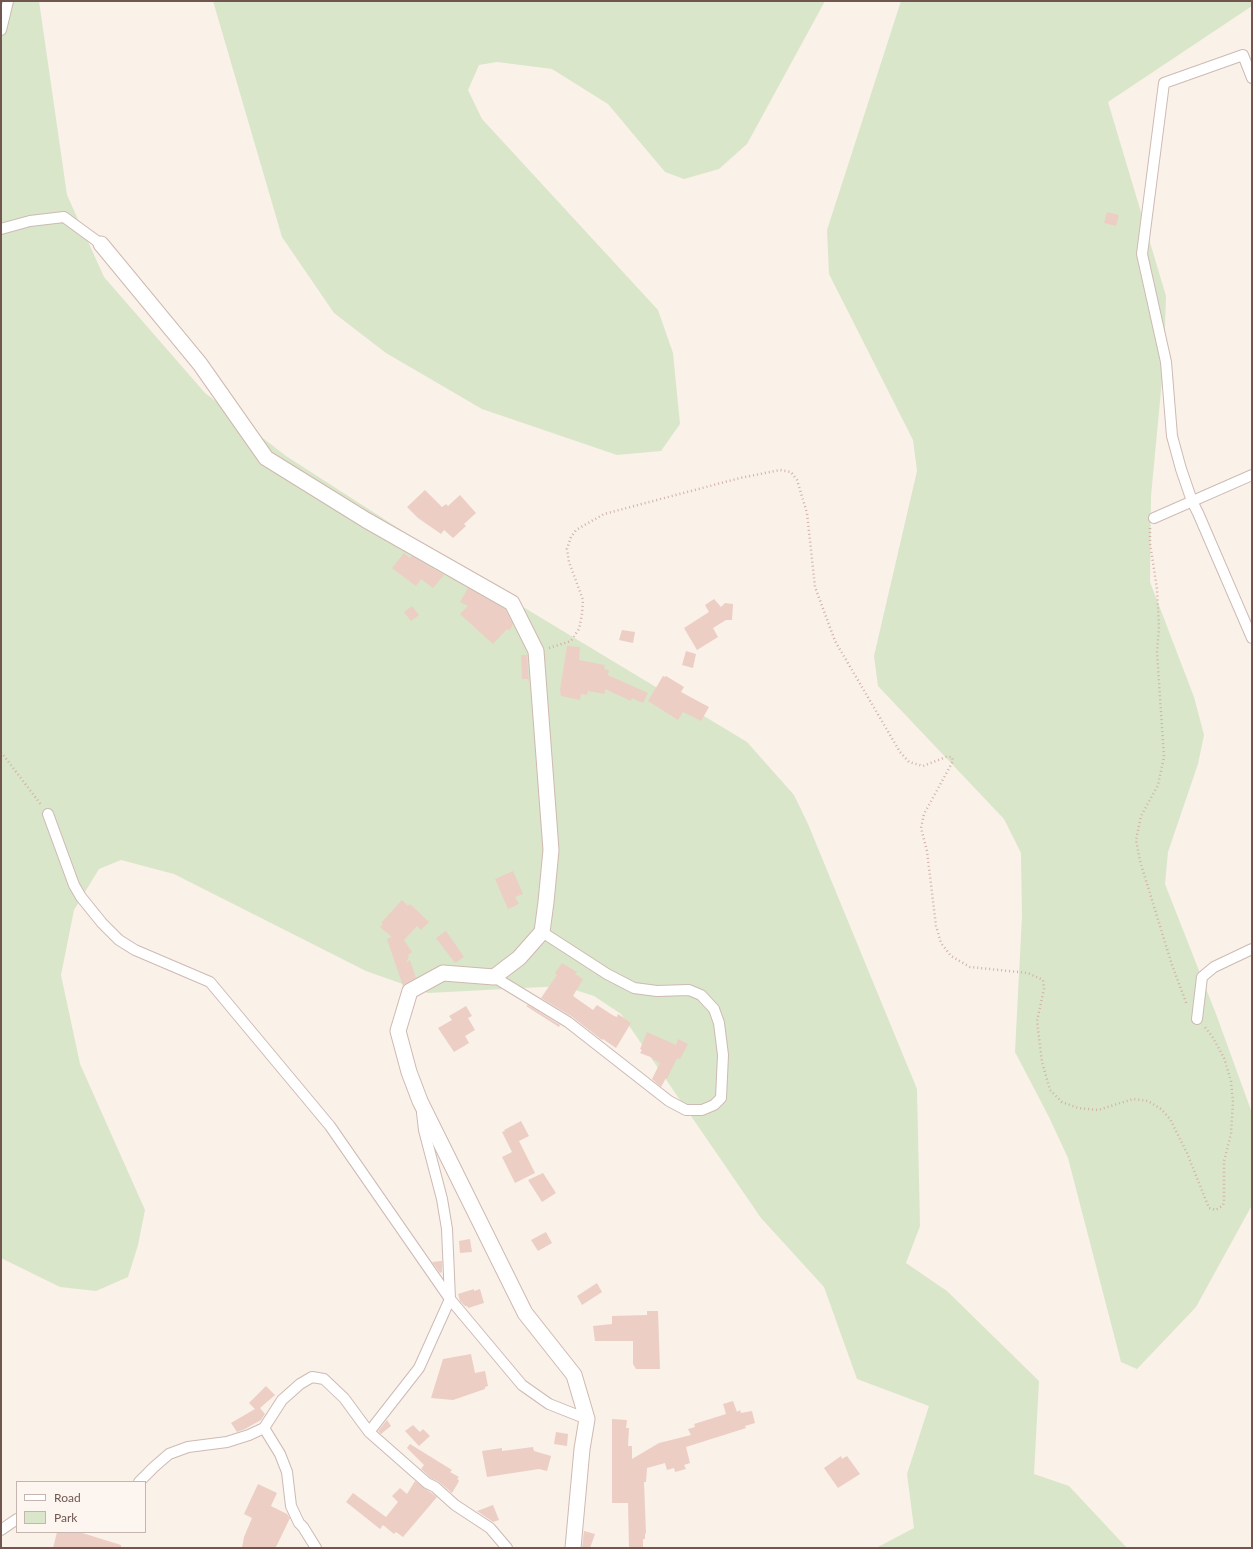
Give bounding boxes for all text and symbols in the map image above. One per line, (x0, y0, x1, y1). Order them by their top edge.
legend (16, 1481, 146, 1533)
text: Road (54, 1490, 81, 1505)
text: Park (54, 1510, 77, 1525)

